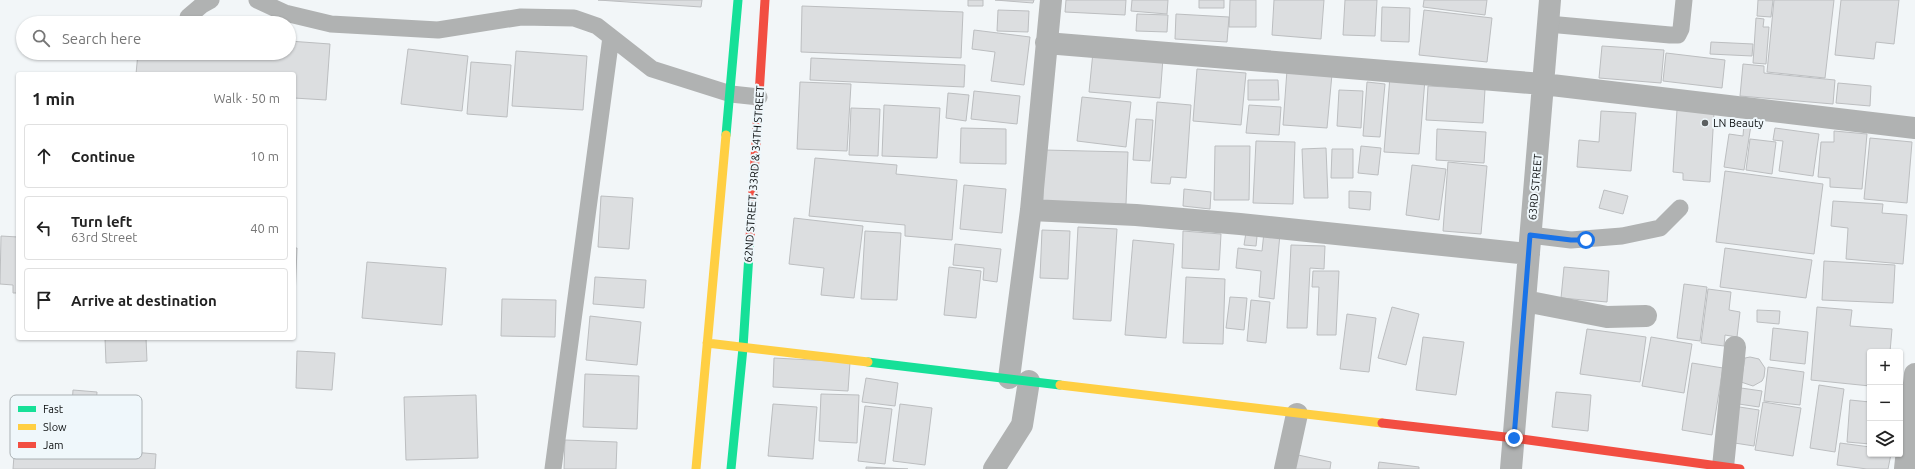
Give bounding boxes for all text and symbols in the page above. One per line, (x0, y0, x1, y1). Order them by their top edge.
search box (16, 16, 296, 60)
icon: search (30, 27, 52, 49)
text: Search here (62, 30, 141, 47)
street label: 62ND STREET, 33RD & 34TH STREET (742, 85, 766, 263)
text: 1 min (32, 89, 75, 108)
text: Walk · 50 m (214, 91, 280, 105)
place label: LN Beauty (1713, 117, 1764, 129)
marker: LN Beauty (1700, 118, 1710, 128)
icon: ahead (33, 145, 55, 167)
text: Continue (71, 148, 135, 165)
text: 10 m (250, 149, 279, 163)
street label: 63RD STREET (1526, 153, 1544, 221)
text: Turn left (71, 213, 132, 230)
icon: left (33, 217, 55, 239)
text: 40 m (250, 221, 279, 235)
text: 63rd Street (71, 230, 137, 244)
route start (1577, 231, 1595, 249)
icon: arrive (33, 289, 55, 311)
text: Arrive at destination (71, 292, 217, 309)
map controls (1867, 349, 1903, 457)
button: + (1867, 349, 1903, 385)
button: − (1867, 385, 1903, 421)
legend (10, 395, 142, 459)
text: Fast (43, 403, 64, 415)
text: Slow (43, 421, 67, 433)
button: layers (1867, 421, 1903, 457)
route end (1505, 429, 1523, 447)
text: Jam (43, 439, 64, 451)

